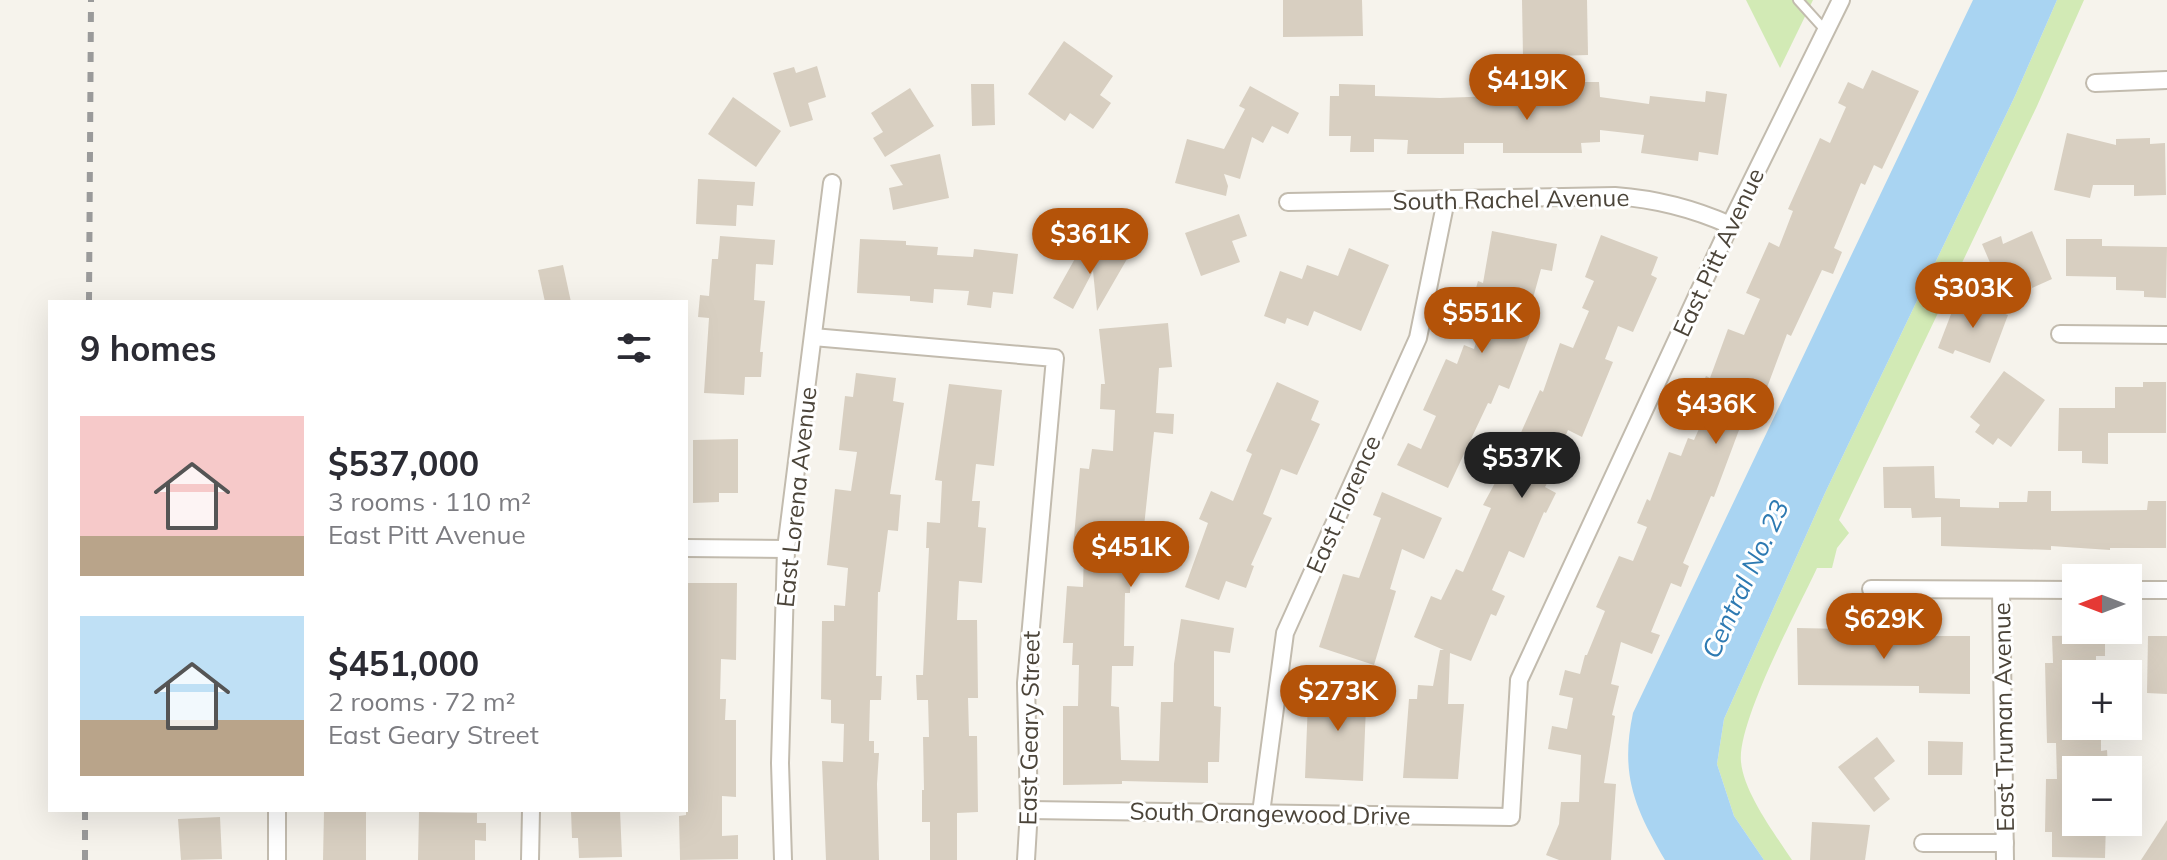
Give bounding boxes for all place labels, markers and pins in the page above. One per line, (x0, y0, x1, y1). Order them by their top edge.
pin: $419K (1471, 54, 1583, 122)
pin: $361K (1034, 208, 1146, 276)
pin: $303K (1917, 262, 2029, 330)
pin: $551K (1426, 287, 1538, 355)
pin: $436K (1660, 378, 1772, 446)
pin: $537K (1466, 432, 1578, 500)
pin: $451K (1075, 521, 1187, 589)
pin: $629K (1828, 593, 1940, 661)
pin: $273K (1282, 665, 1394, 733)

